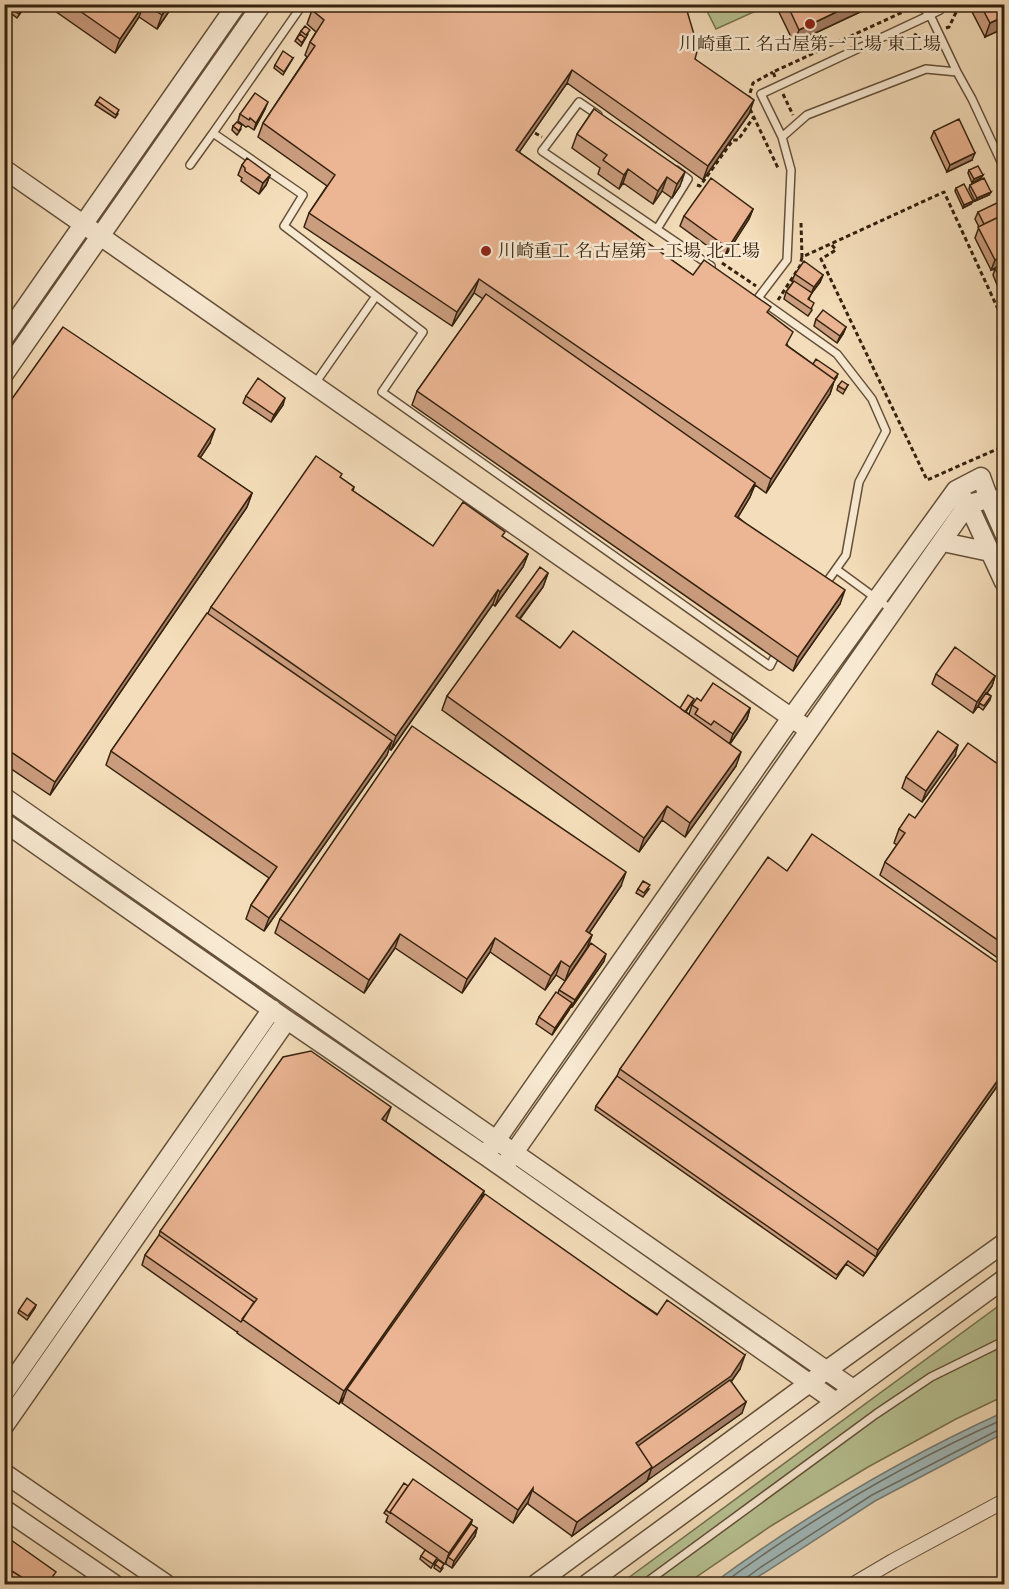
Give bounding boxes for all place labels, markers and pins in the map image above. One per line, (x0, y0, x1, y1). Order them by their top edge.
marker: 川崎重工 名古屋第一工場 東工場 (803, 17, 817, 31)
place label: 川崎重工 名古屋第一工場 東工場 (679, 34, 941, 54)
place label: 川崎重工 名古屋第一工場 北工場 (498, 241, 760, 261)
marker: 川崎重工 名古屋第一工場 北工場 (479, 244, 493, 258)

